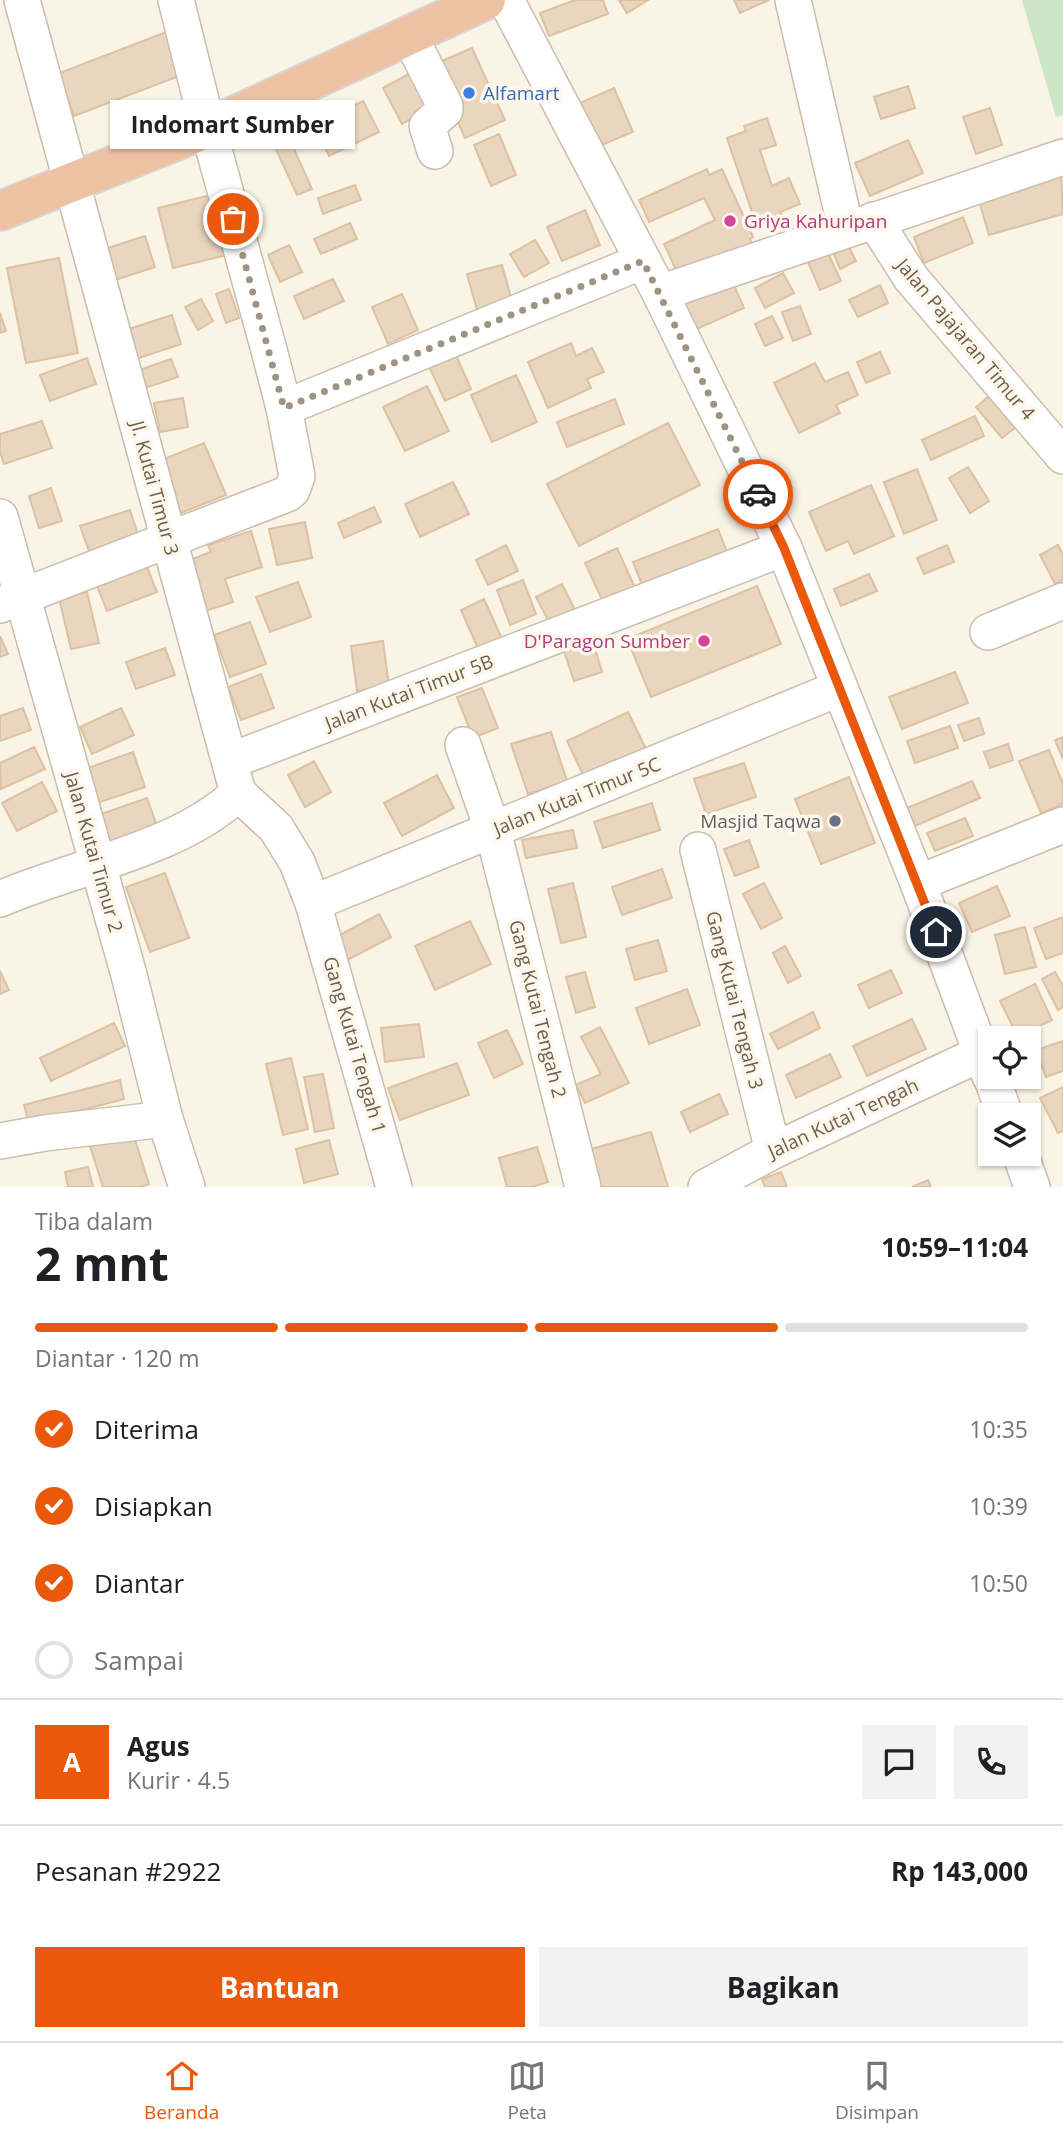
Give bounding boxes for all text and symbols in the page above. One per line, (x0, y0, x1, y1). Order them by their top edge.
place label: Alfamart (483, 80, 560, 106)
marker: Alfamart (461, 85, 477, 101)
callout: Indomart Sumber (110, 100, 356, 149)
text: Indomart Sumber (131, 108, 334, 140)
pin (203, 189, 263, 249)
icon: bag (214, 200, 252, 238)
place label: Griya Kahuripan (744, 208, 887, 234)
marker: Griya Kahuripan (722, 213, 738, 229)
street label: Jalan Pajajaran Timur 4 (889, 251, 1041, 425)
street label: Jl. Kutai Timur 3 (124, 416, 185, 558)
courier (723, 459, 793, 529)
icon: car (739, 475, 777, 513)
place label: D'Paragon Sumber (524, 628, 690, 654)
marker: D'Paragon Sumber (696, 633, 712, 649)
street label: Jalan Kutai Timur 5B (319, 648, 497, 737)
street label: Jalan Kutai Timur 5C (488, 751, 664, 842)
street label: Jalan Kutai Timur 2 (58, 767, 129, 935)
place label: Masjid Taqwa (700, 808, 821, 834)
marker: Masjid Taqwa (827, 813, 843, 829)
pin (906, 902, 966, 962)
street label: Gang Kutai Tengah 3 (700, 908, 770, 1092)
icon: home (917, 913, 955, 951)
street label: Gang Kutai Tengah 2 (503, 917, 573, 1101)
street label: Gang Kutai Tengah 1 (317, 954, 393, 1136)
map controls (978, 1026, 1041, 1166)
button: locate (978, 1026, 1041, 1089)
street label: Jalan Kutai Tengah (762, 1072, 922, 1165)
button: layers (978, 1103, 1041, 1166)
text: Tiba dalam (35, 1205, 153, 1237)
text: 10:59–11:04 (881, 1229, 1028, 1265)
text: 2 mnt (35, 1232, 169, 1294)
text: Diantar · 120 m (35, 1342, 199, 1374)
icon: check (35, 1410, 73, 1448)
text: Diterima (94, 1411, 199, 1447)
text: 10:35 (969, 1413, 1028, 1445)
icon: check (35, 1487, 73, 1525)
text: Disiapkan (94, 1488, 213, 1524)
text: 10:39 (969, 1490, 1028, 1522)
icon: check (35, 1564, 73, 1602)
text: Diantar (94, 1565, 184, 1601)
text: 10:50 (969, 1567, 1028, 1599)
text: Sampai (94, 1642, 184, 1678)
button: chat (862, 1725, 936, 1799)
button: phone (954, 1725, 1028, 1799)
text: Agus (127, 1728, 190, 1764)
text: A (63, 1744, 81, 1780)
text: Kurir · 4.5 (127, 1764, 230, 1796)
text: Pesanan #2922 (35, 1853, 221, 1889)
text: Rp 143,000 (891, 1853, 1028, 1889)
button: Bantuan (35, 1947, 525, 2027)
button: Bagikan (539, 1947, 1028, 2027)
tab: Beranda (144, 2057, 219, 2125)
tab: Peta (507, 2057, 547, 2125)
tab: Disimpan (835, 2057, 919, 2125)

